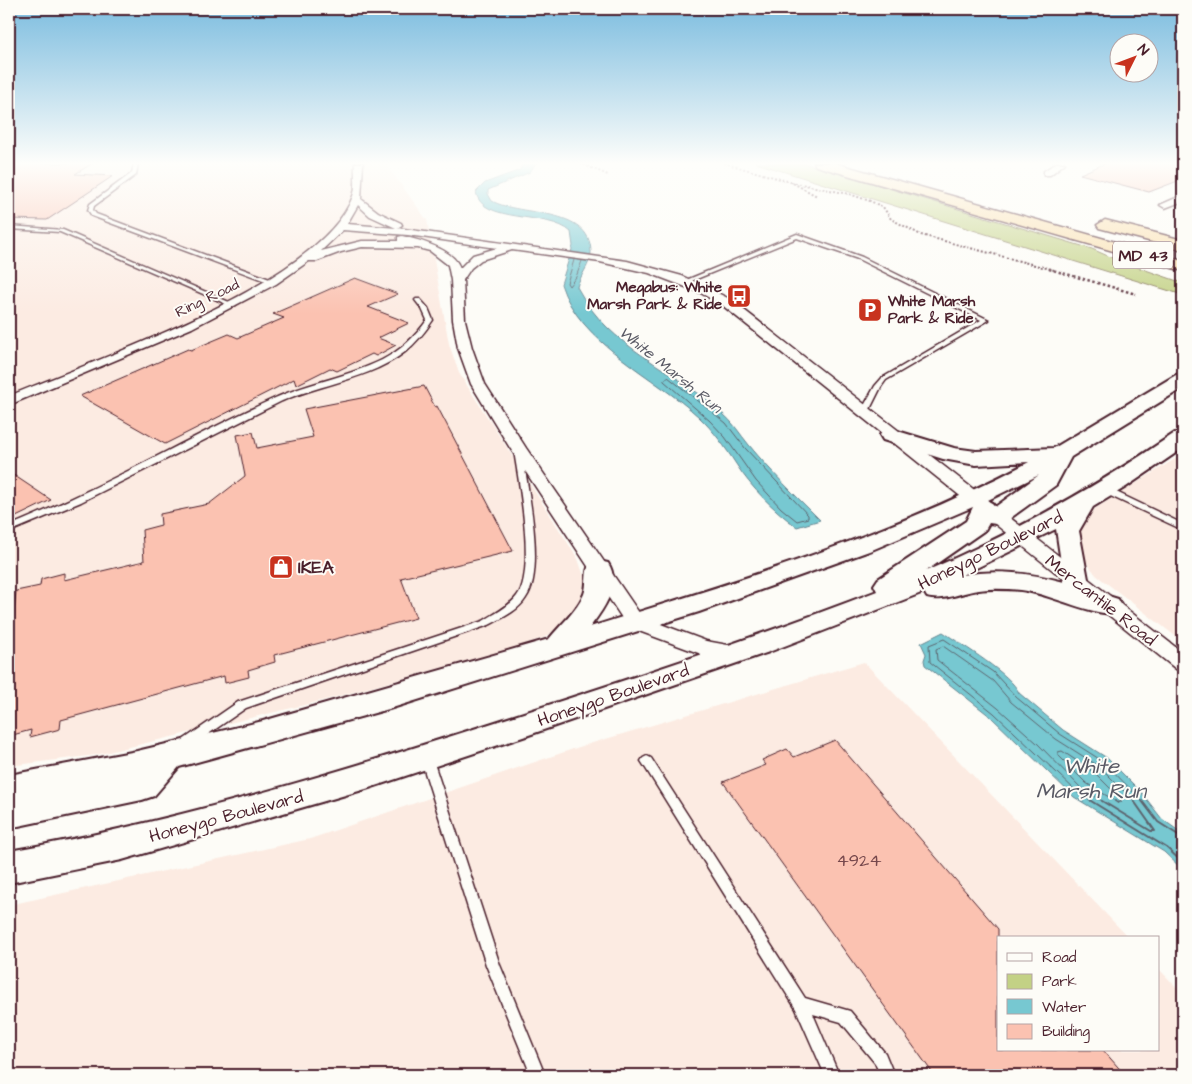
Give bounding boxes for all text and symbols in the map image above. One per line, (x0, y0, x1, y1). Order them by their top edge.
north arrow (1110, 32, 1160, 82)
text: N (1133, 40, 1153, 60)
road number: MD 43 (1113, 242, 1173, 268)
street label: Ring Road (172, 274, 243, 324)
place label: Megabus: White Marsh Park & Ride (587, 277, 722, 315)
bus stop icon: Megabus: White Marsh Park & Ride (726, 283, 752, 309)
place label: White Marsh Park & Ride (887, 291, 976, 329)
parking icon: White Marsh Park & Ride (857, 297, 883, 323)
water label: White Marsh Run (614, 321, 728, 420)
street label: Honeygo Boulevard (913, 504, 1067, 597)
street label: Mercantile Road (1040, 549, 1162, 652)
shop icon: IKEA (268, 554, 294, 580)
place label: IKEA (298, 555, 334, 580)
street label: Honeygo Boulevard (534, 658, 693, 734)
water label: White Marsh Run (1036, 751, 1148, 807)
street label: Honeygo Boulevard (146, 784, 306, 850)
house number: 4924 (836, 848, 882, 873)
legend (997, 936, 1160, 1052)
text: Road (1042, 947, 1077, 968)
text: Park (1042, 971, 1077, 992)
text: Water (1042, 997, 1086, 1018)
text: Building (1042, 1021, 1090, 1043)

